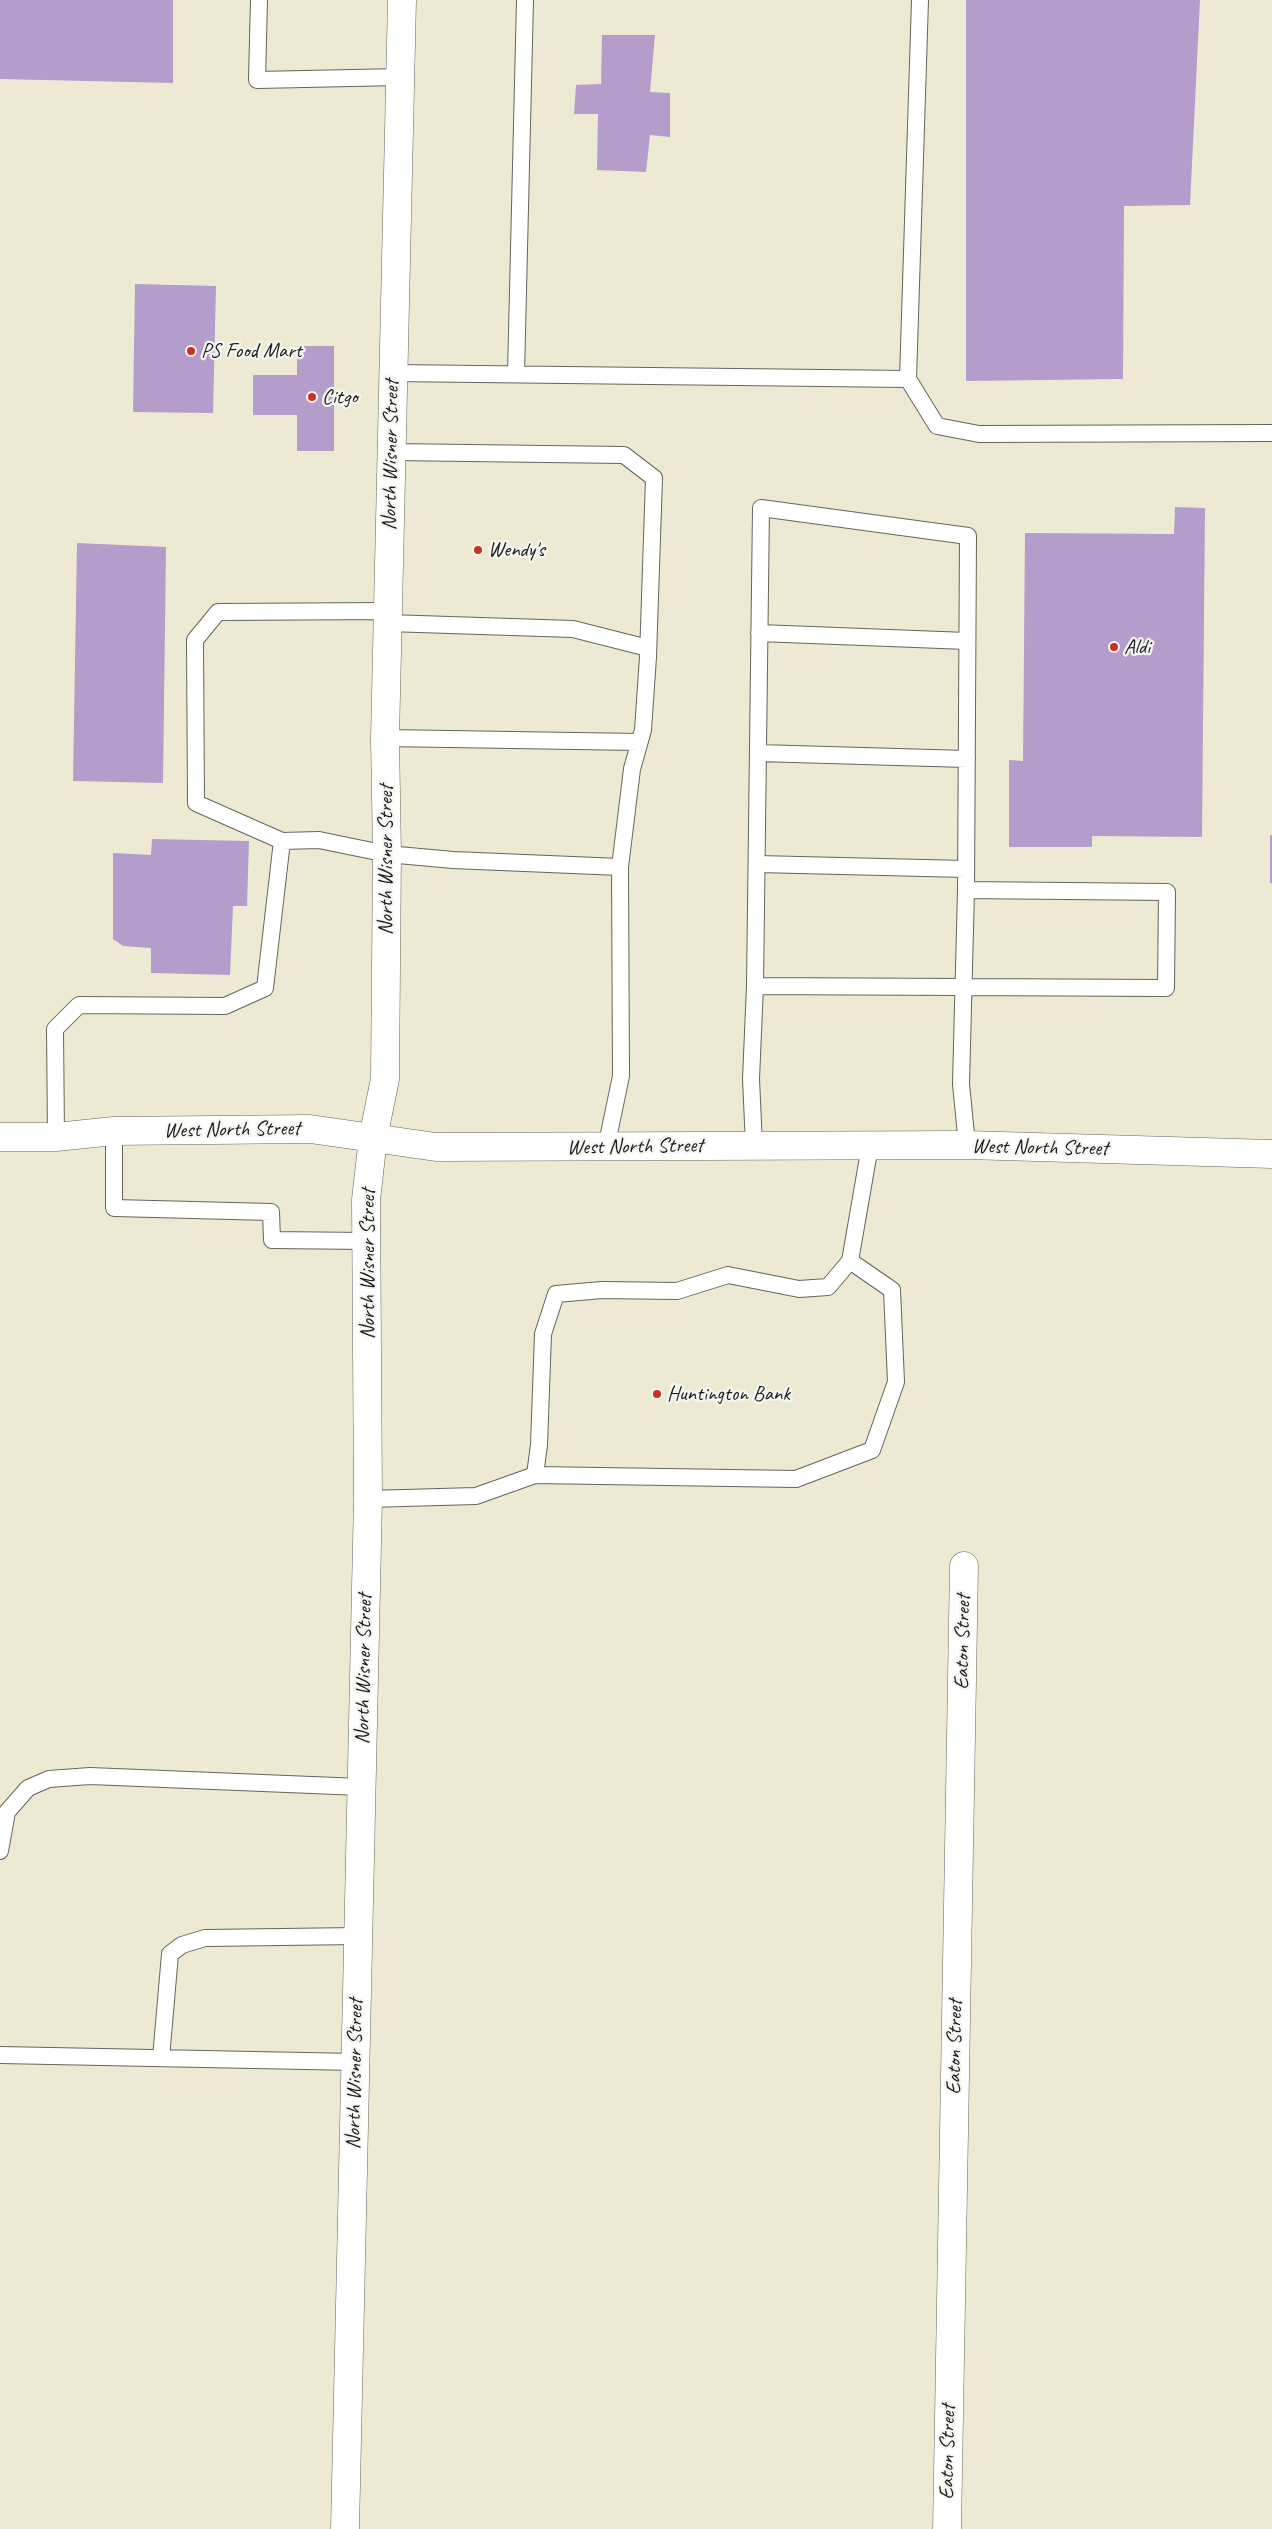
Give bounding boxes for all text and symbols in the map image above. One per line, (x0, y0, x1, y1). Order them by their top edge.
place label: PS Food Mart (201, 338, 302, 364)
marker: PS Food Mart (185, 345, 197, 357)
street label: North Wisner Street (377, 379, 405, 531)
place label: Citgo (322, 384, 358, 410)
marker: Citgo (306, 391, 318, 403)
place label: Wendy's (488, 537, 545, 563)
marker: Wendy's (472, 544, 484, 556)
place label: Aldi (1124, 634, 1150, 660)
marker: Aldi (1108, 641, 1120, 653)
street label: North Wisner Street (373, 785, 399, 935)
street label: West North Street (164, 1116, 300, 1144)
street label: West North Street (567, 1133, 703, 1161)
street label: West North Street (972, 1134, 1108, 1162)
street label: North Wisner Street (355, 1189, 381, 1339)
place label: Huntington Bank (667, 1381, 790, 1407)
marker: Huntington Bank (651, 1388, 663, 1400)
street label: North Wisner Street (350, 1593, 378, 1745)
street label: Eaton Street (950, 1594, 976, 1690)
street label: North Wisner Street (341, 1998, 369, 2150)
street label: Eaton Street (942, 1999, 968, 2095)
street label: Eaton Street (935, 2404, 961, 2500)

